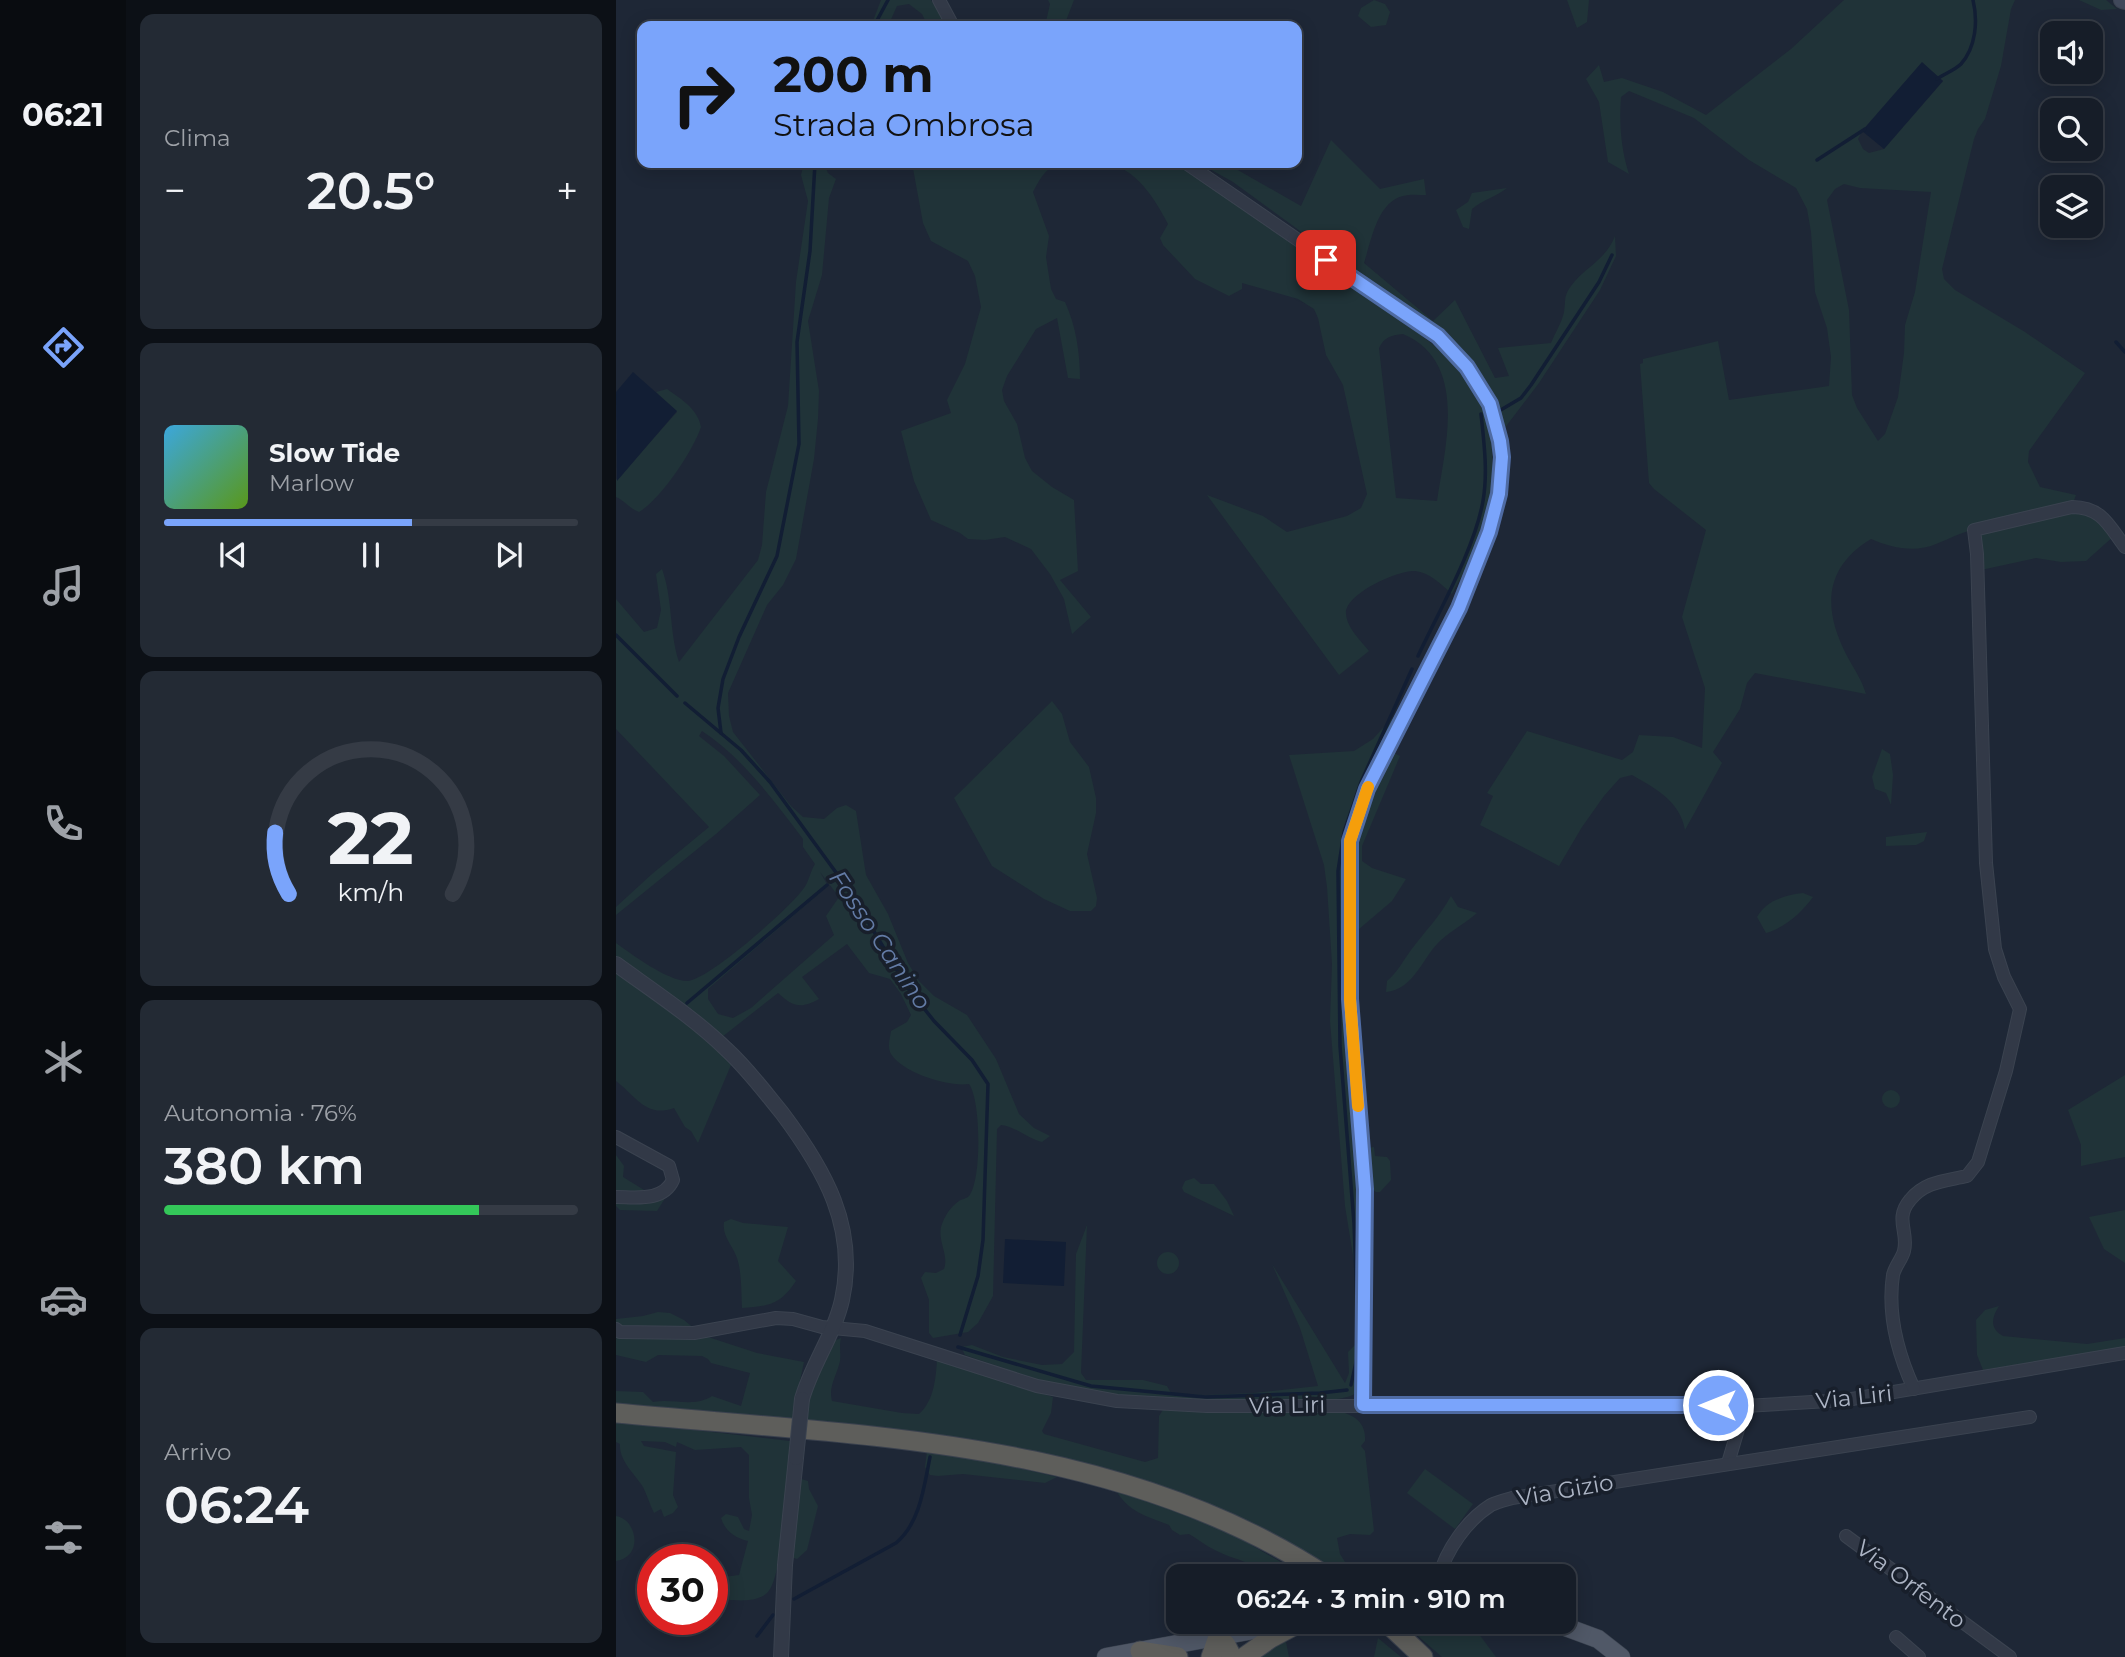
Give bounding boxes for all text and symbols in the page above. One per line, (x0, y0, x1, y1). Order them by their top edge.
map controls (2040, 21, 2103, 238)
button: sound (2040, 21, 2103, 84)
text: 200 m (773, 45, 934, 104)
icon: right (658, 49, 749, 140)
text: 06:21 (22, 95, 104, 134)
button: search (2040, 98, 2103, 161)
text: Strada Ombrosa (773, 105, 1035, 144)
text: Clima (164, 124, 231, 152)
text: 20.5° (307, 159, 435, 222)
text: − (164, 167, 186, 214)
text: + (556, 167, 578, 214)
button: layers (2040, 175, 2103, 238)
pin (1296, 230, 1356, 290)
icon: arrive (1307, 241, 1345, 279)
icon: directions (39, 323, 88, 372)
text: Slow Tide (269, 437, 400, 469)
text: Marlow (269, 469, 354, 497)
icon: previous (214, 536, 252, 574)
icon: pause (352, 536, 390, 574)
icon: next (490, 536, 528, 574)
icon: music (39, 561, 88, 610)
text: 22 (328, 795, 414, 883)
icon: phone (39, 799, 88, 848)
water label: Fosso Canino (823, 865, 938, 1015)
text: km/h (338, 877, 404, 907)
icon: climate (39, 1037, 88, 1086)
text: Autonomia · 76% (164, 1099, 357, 1127)
text: 380 km (164, 1134, 365, 1197)
icon: car (39, 1275, 88, 1324)
position arrow (1681, 1368, 1755, 1442)
street label: Via Liri (1815, 1379, 1893, 1415)
street label: Via Liri (1249, 1390, 1325, 1420)
text: Arrivo (164, 1438, 231, 1466)
street label: Via Gizio (1514, 1468, 1616, 1512)
text: 06:24 (164, 1473, 309, 1536)
icon: filters (39, 1513, 88, 1562)
street label: Via Orfento (1851, 1534, 1971, 1634)
speed limit sign: 30 (637, 1544, 728, 1635)
text: 06:24 · 3 min · 910 m (1236, 1583, 1506, 1615)

